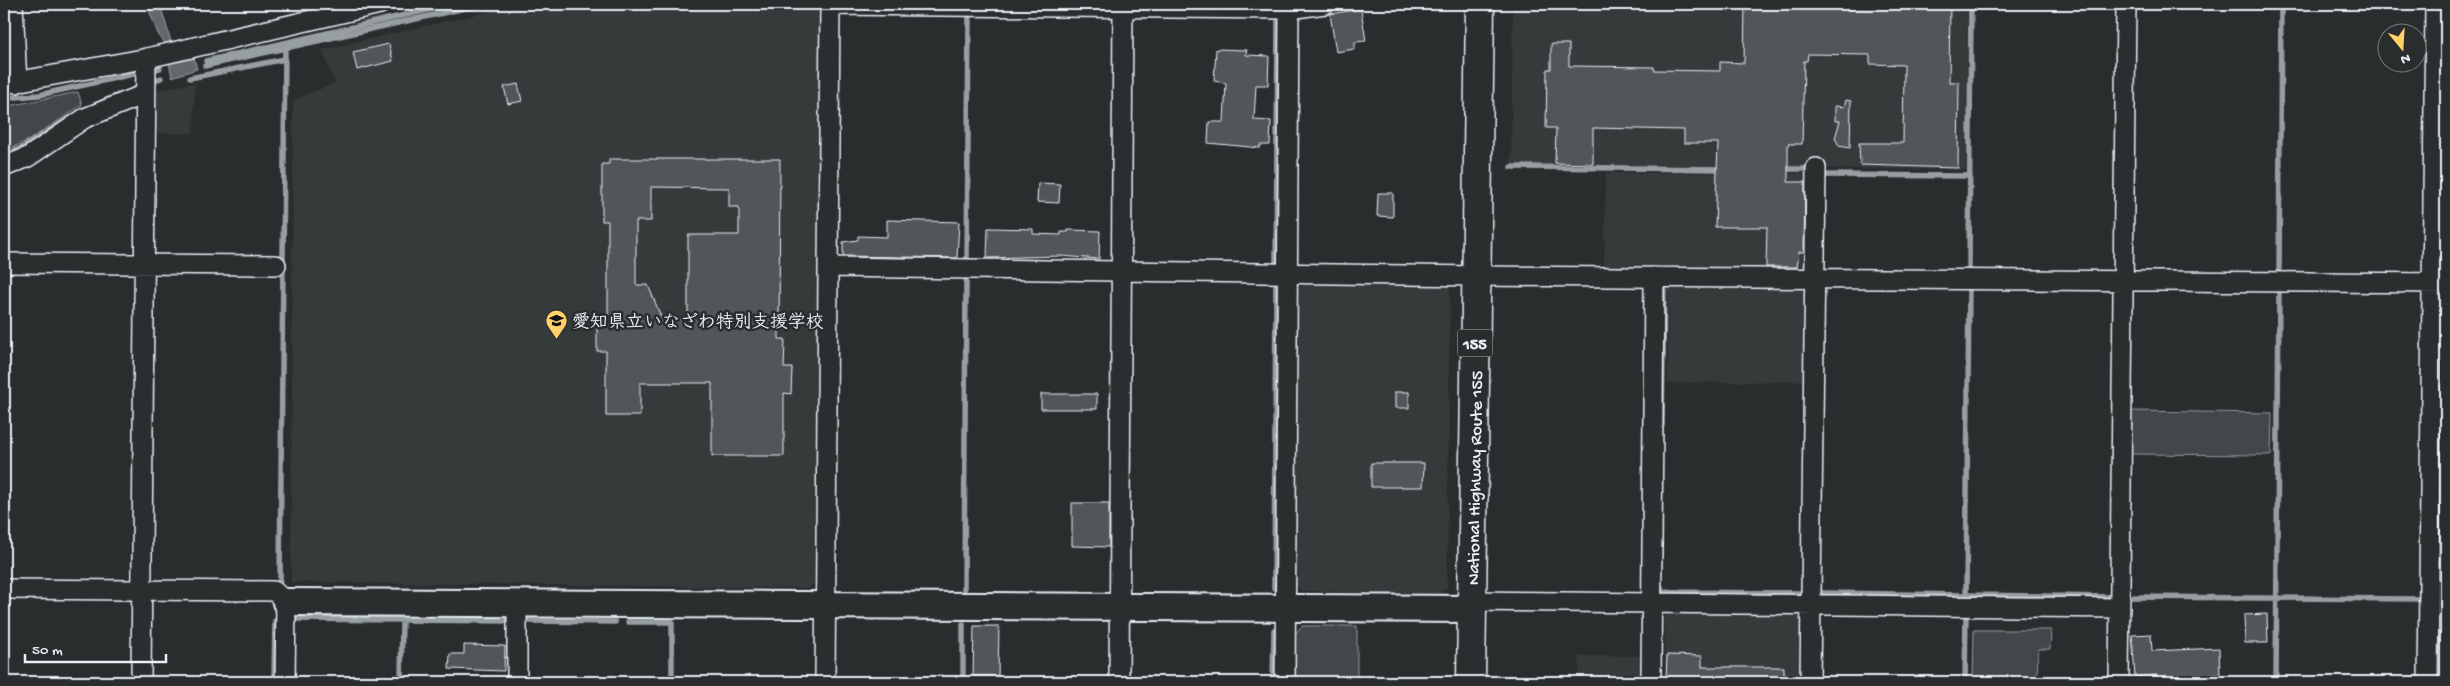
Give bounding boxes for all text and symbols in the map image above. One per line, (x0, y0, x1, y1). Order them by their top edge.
north arrow (2378, 22, 2428, 72)
text: N (2398, 48, 2412, 67)
school or university icon: 愛知県立いなざわ特別支援学校 (544, 309, 568, 340)
place label: 愛知県立いなざわ特別支援学校 (572, 311, 824, 334)
road number: 155 (1458, 329, 1492, 356)
street label: National Highway Route 155 (1464, 371, 1489, 585)
scale bar (25, 631, 166, 663)
text: 50 m (32, 642, 63, 660)

